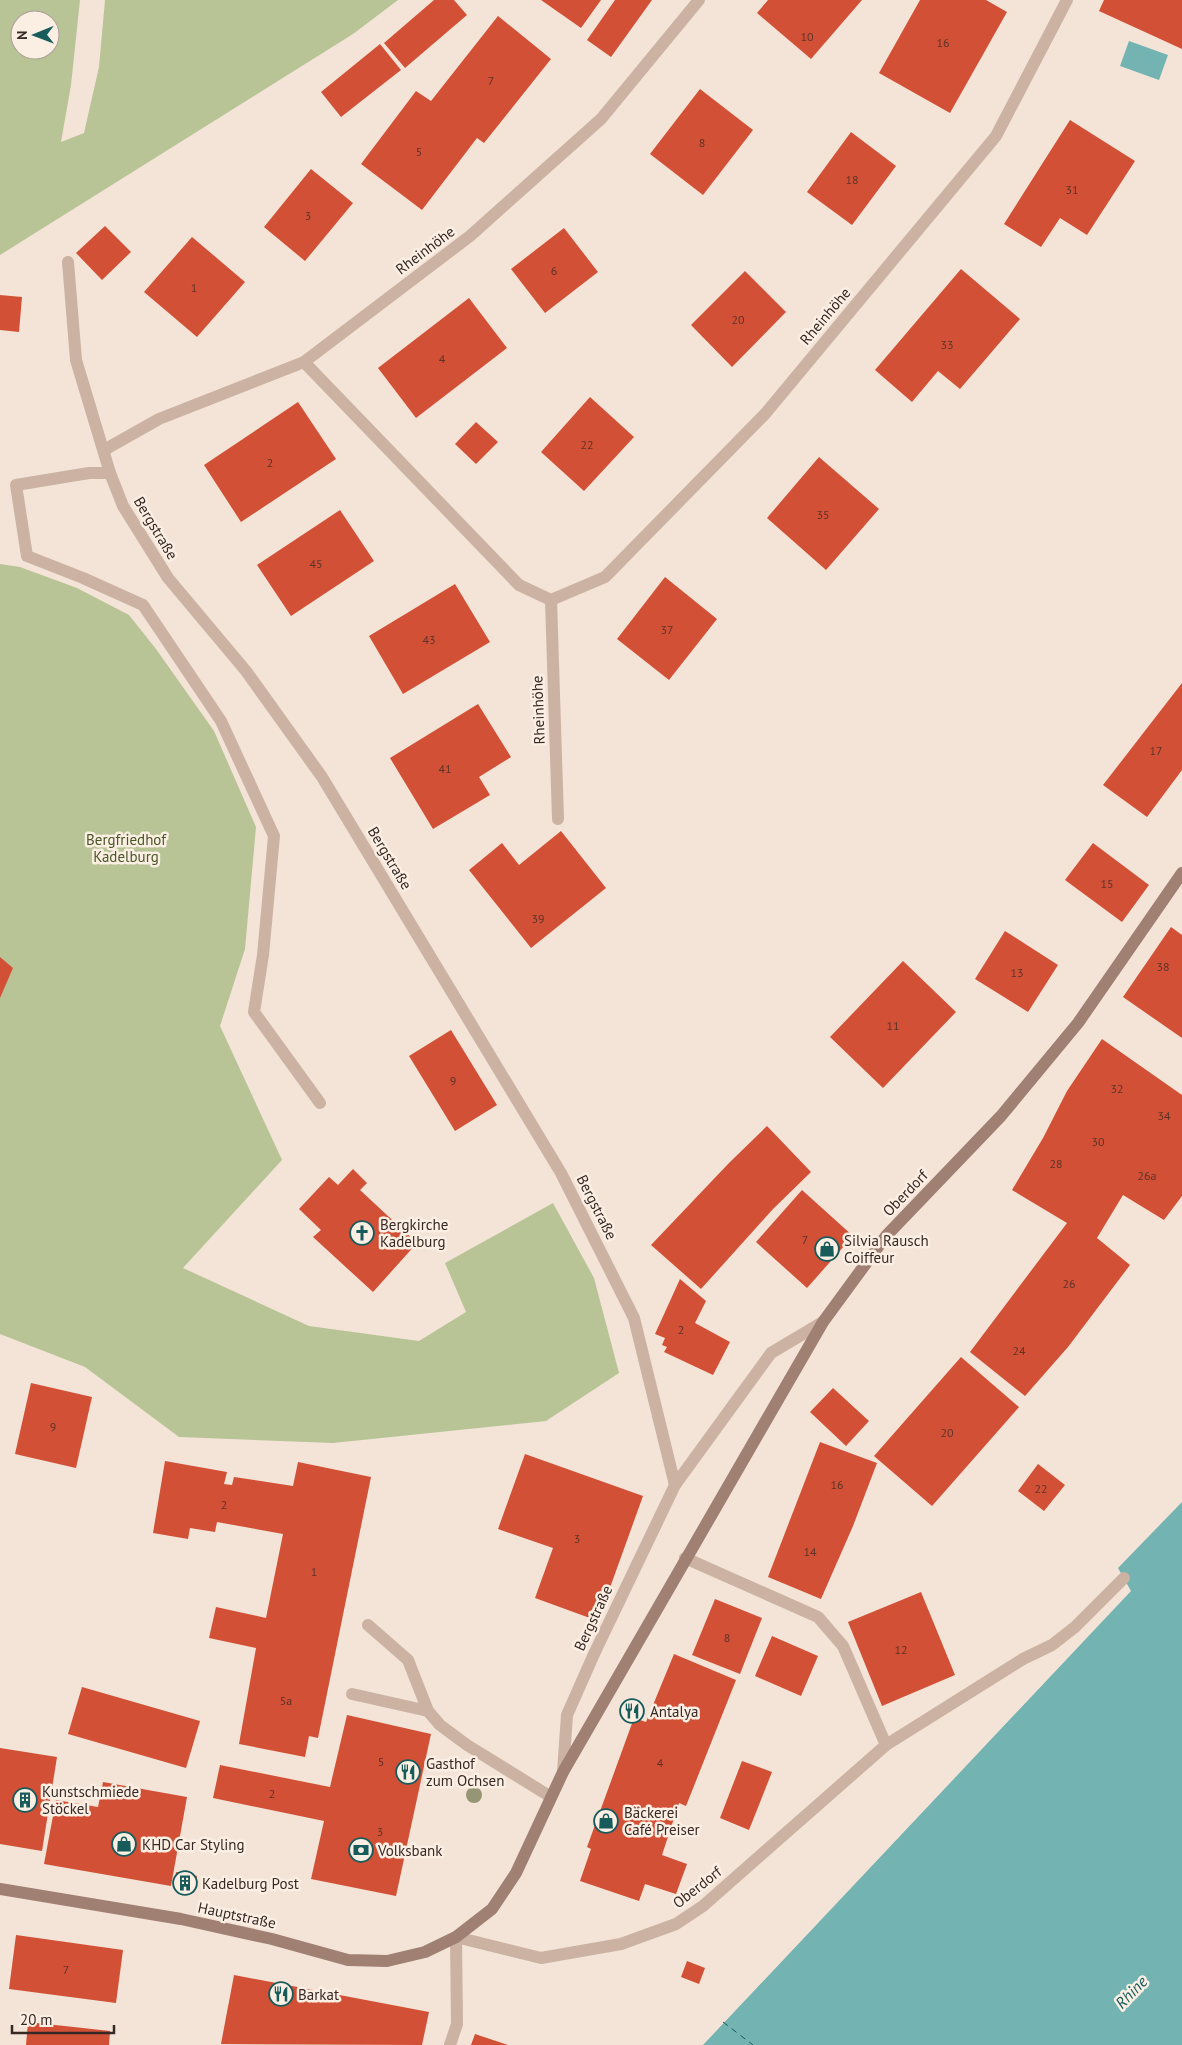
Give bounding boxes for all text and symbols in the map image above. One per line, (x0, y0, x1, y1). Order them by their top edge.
north arrow (10, 10, 60, 60)
house number: 10 (800, 29, 814, 44)
text: N (13, 30, 31, 40)
house number: 16 (936, 35, 950, 50)
house number: 7 (488, 73, 494, 88)
house number: 8 (699, 135, 705, 150)
house number: 5 (416, 144, 422, 159)
house number: 18 (845, 172, 859, 187)
house number: 31 (1065, 182, 1079, 197)
house number: 3 (305, 208, 311, 223)
street label: Rheinhöhe (392, 222, 458, 278)
house number: 6 (551, 263, 557, 278)
house number: 1 (191, 280, 197, 295)
street label: Rheinhöhe (796, 283, 854, 349)
house number: 20 (731, 312, 745, 327)
house number: 33 (940, 337, 954, 352)
house number: 4 (439, 351, 446, 366)
house number: 22 (580, 437, 594, 452)
house number: 2 (267, 455, 273, 470)
street label: Bergstraße (130, 493, 182, 563)
house number: 35 (816, 507, 830, 522)
house number: 45 (309, 556, 323, 571)
house number: 37 (660, 622, 674, 637)
house number: 43 (422, 632, 436, 647)
street label: Rheinhöhe (527, 675, 549, 745)
house number: 17 (1149, 743, 1163, 758)
house number: 41 (438, 761, 452, 776)
street label: Bergstraße (364, 823, 416, 893)
park label: Bergfriedhof Kadelburg (86, 830, 167, 866)
house number: 15 (1100, 876, 1114, 891)
house number: 39 (531, 911, 545, 926)
house number: 38 (1156, 959, 1170, 974)
house number: 13 (1010, 965, 1024, 980)
house number: 11 (886, 1018, 900, 1033)
house number: 9 (450, 1073, 456, 1088)
house number: 32 (1110, 1081, 1124, 1096)
house number: 34 (1157, 1108, 1171, 1123)
house number: 30 (1091, 1134, 1105, 1149)
house number: 28 (1049, 1156, 1063, 1171)
street label: Oberdorf (878, 1165, 933, 1220)
house number: 26a (1137, 1168, 1157, 1183)
street label: Bergstraße (573, 1172, 621, 1242)
place label: Bergkirche Kadelburg (380, 1215, 448, 1251)
church icon: Bergkirche Kadelburg (349, 1220, 375, 1246)
place label: Silvia Rausch Coiffeur (844, 1231, 929, 1267)
house number: 7 (802, 1232, 808, 1247)
shop icon: Silvia Rausch Coiffeur (814, 1236, 840, 1262)
house number: 26 (1062, 1276, 1076, 1291)
house number: 2 (678, 1322, 684, 1337)
house number: 24 (1012, 1343, 1026, 1358)
house number: 9 (50, 1419, 56, 1434)
house number: 20 (940, 1425, 954, 1440)
house number: 16 (830, 1477, 844, 1492)
house number: 22 (1034, 1481, 1048, 1496)
house number: 2 (221, 1497, 227, 1512)
house number: 3 (574, 1531, 580, 1546)
house number: 14 (803, 1544, 817, 1559)
house number: 1 (311, 1564, 317, 1579)
street label: Bergstraße (570, 1582, 616, 1654)
house number: 8 (724, 1630, 730, 1645)
house number: 12 (894, 1642, 908, 1657)
house number: 5a (280, 1693, 292, 1708)
restaurant icon: Antalya (619, 1698, 645, 1724)
place label: Antalya (650, 1702, 698, 1721)
house number: 5 (378, 1754, 384, 1769)
place label: Gasthof zum Ochsen (426, 1754, 504, 1790)
house number: 4 (657, 1755, 664, 1770)
restaurant icon: Gasthof zum Ochsen (395, 1759, 421, 1785)
place label: Kunstschmiede Stöckel (42, 1782, 139, 1818)
house number: 2 (269, 1786, 275, 1801)
building icon: Kunstschmiede Stöckel (12, 1787, 38, 1813)
place label: Bäckerei Café Preiser (624, 1803, 700, 1839)
shop icon: Bäckerei Café Preiser (593, 1808, 619, 1834)
house number: 3 (377, 1824, 383, 1839)
shop icon: KHD Car Styling (111, 1831, 137, 1857)
place label: KHD Car Styling (142, 1835, 245, 1854)
bank icon: Volksbank (348, 1837, 374, 1863)
place label: Volksbank (377, 1841, 443, 1860)
street label: Oberdorf (669, 1861, 726, 1912)
building icon: Kadelburg Post (172, 1870, 198, 1896)
place label: Kadelburg Post (202, 1874, 299, 1893)
street label: Hauptstraße (196, 1897, 278, 1933)
house number: 7 (63, 1962, 69, 1977)
water label: Rhine (1111, 1971, 1152, 2012)
restaurant icon: Barkat (268, 1981, 294, 2007)
place label: Barkat (298, 1985, 339, 2004)
scale bar (12, 2002, 115, 2034)
text: 20 m (20, 2010, 53, 2029)

